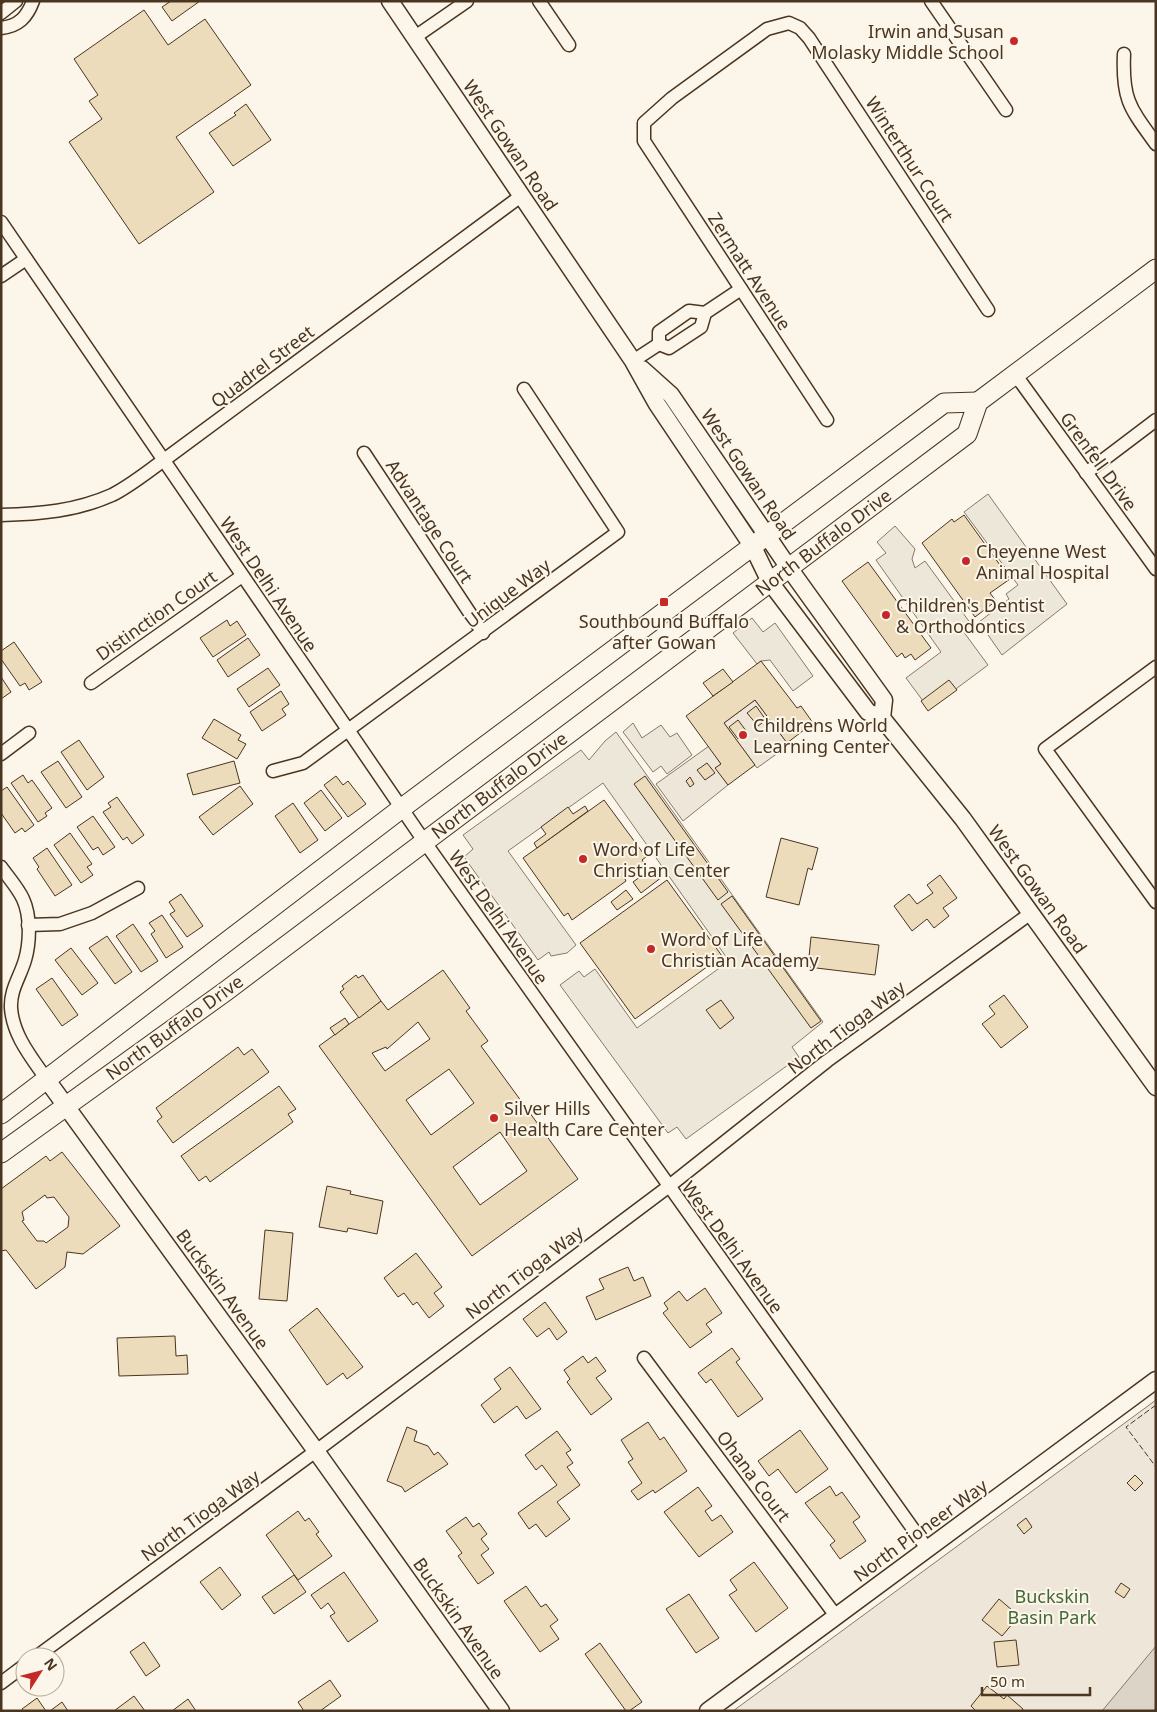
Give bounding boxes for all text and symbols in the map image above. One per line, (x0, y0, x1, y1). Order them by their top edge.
place label: Irwin and Susan Molasky Middle School (811, 19, 1004, 64)
marker: Irwin and Susan Molasky Middle School (1008, 35, 1020, 47)
street label: West Gowan Road (458, 75, 564, 215)
street label: Winterthur Court (861, 92, 960, 227)
street label: Zermatt Avenue (703, 208, 797, 334)
street label: Quadrel Street (206, 319, 319, 413)
street label: West Gowan Road (696, 404, 802, 544)
street label: Grenfell Drive (1055, 407, 1143, 515)
street label: Advantage Court (381, 455, 479, 588)
street label: North Buffalo Drive (750, 483, 896, 601)
street label: West Delhi Avenue (215, 512, 323, 656)
place label: Cheyenne West Animal Hospital (976, 539, 1109, 584)
street label: Unique Way (459, 552, 555, 633)
marker: Cheyenne West Animal Hospital (960, 555, 972, 567)
street label: Distinction Court (91, 564, 222, 666)
place label: Children's Dentist & Orthodontics (896, 593, 1045, 638)
marker: Southbound Buffalo after Gowan (658, 596, 670, 608)
place label: Southbound Buffalo after Gowan (579, 609, 749, 654)
marker: Children's Dentist & Orthodontics (880, 609, 892, 621)
place label: Childrens World Learning Center (753, 713, 890, 758)
street label: North Buffalo Drive (426, 726, 572, 844)
marker: Childrens World Learning Center (737, 729, 749, 741)
street label: West Gowan Road (983, 820, 1093, 958)
place label: Word of Life Christian Center (593, 837, 731, 882)
street label: West Delhi Avenue (444, 845, 554, 989)
marker: Word of Life Christian Center (577, 853, 589, 865)
place label: Word of Life Christian Academy (661, 927, 820, 972)
marker: Word of Life Christian Academy (645, 943, 657, 955)
street label: North Buffalo Drive (100, 969, 248, 1085)
street label: North Tioga Way (782, 974, 910, 1079)
place label: Silver Hills Health Care Center (504, 1096, 665, 1141)
marker: Silver Hills Health Care Center (488, 1112, 500, 1124)
street label: West Delhi Avenue (677, 1176, 789, 1318)
street label: North Tioga Way (460, 1219, 588, 1324)
street label: Buckskin Avenue (171, 1224, 275, 1354)
street label: Ohana Court (712, 1425, 797, 1527)
street label: North Tioga Way (136, 1463, 265, 1566)
street label: North Pioneer Way (848, 1473, 992, 1587)
street label: Buckskin Avenue (408, 1553, 510, 1683)
park label: Buckskin Basin Park (1008, 1584, 1097, 1629)
north arrow (15, 1647, 65, 1697)
text: N (40, 1654, 62, 1674)
scale bar (982, 1664, 1090, 1696)
text: 50 m (990, 1671, 1025, 1691)

